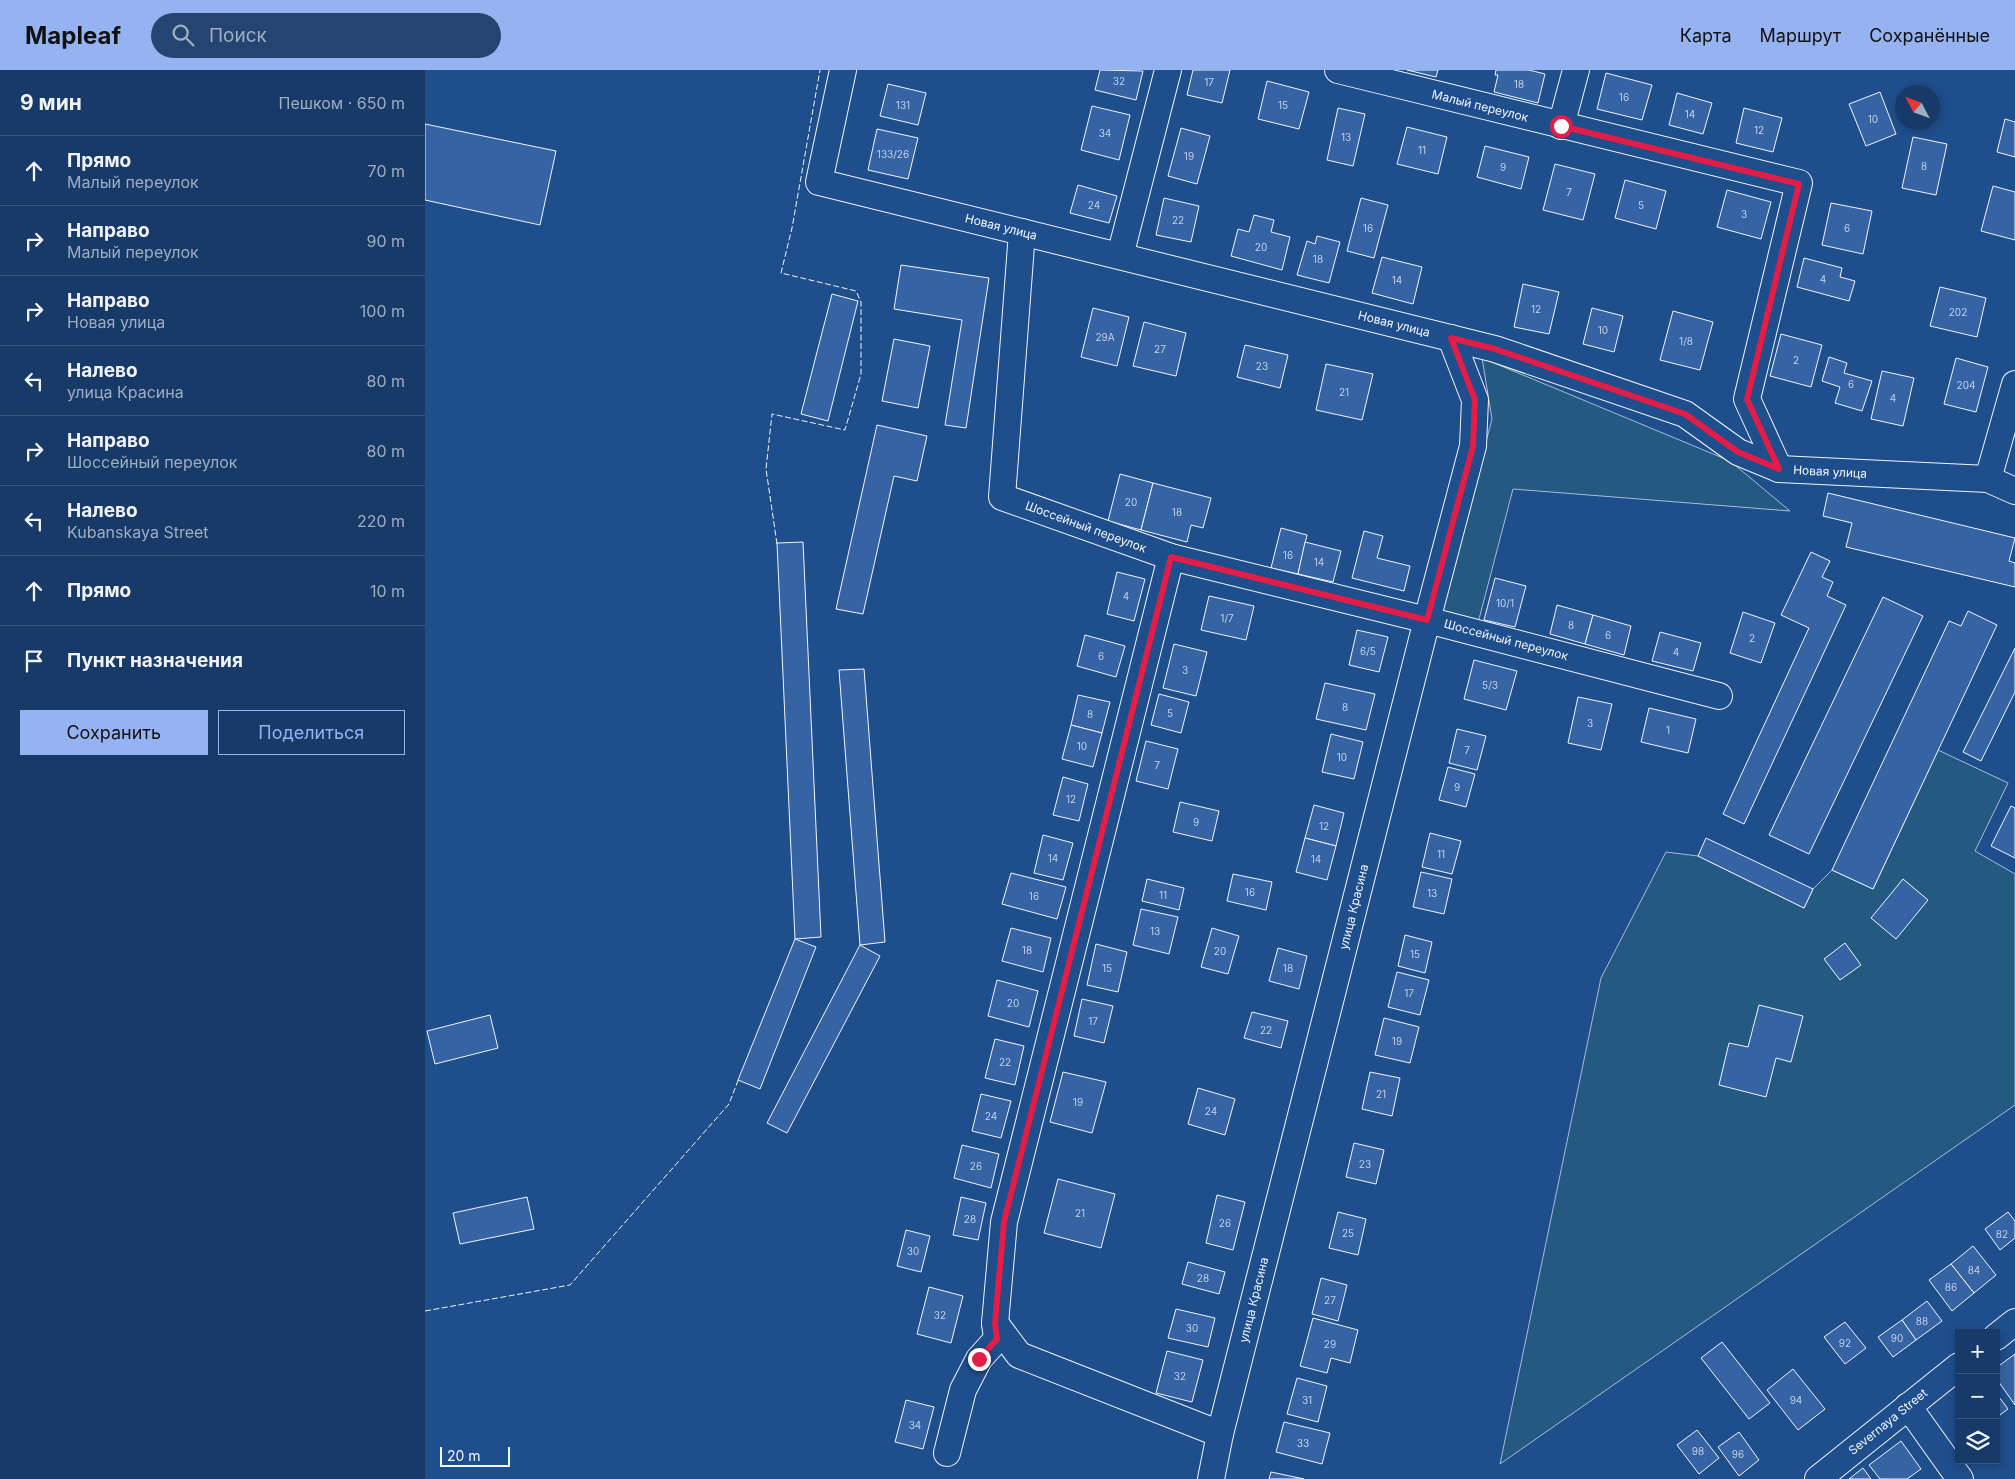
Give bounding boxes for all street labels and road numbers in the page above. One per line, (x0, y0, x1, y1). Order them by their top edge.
street label: Малый переулок (1430, 86, 1530, 125)
street label: Новая улица (964, 210, 1039, 243)
street label: Новая улица (1357, 307, 1432, 340)
street label: Новая улица (1793, 462, 1867, 481)
street label: Шоссейный переулок (1024, 498, 1149, 556)
street label: Шоссейный переулок (1442, 616, 1570, 663)
street label: улица Красина (1336, 863, 1371, 951)
street label: улица Красина (1236, 1256, 1271, 1344)
street label: Severnaya Street (1845, 1385, 1930, 1458)

